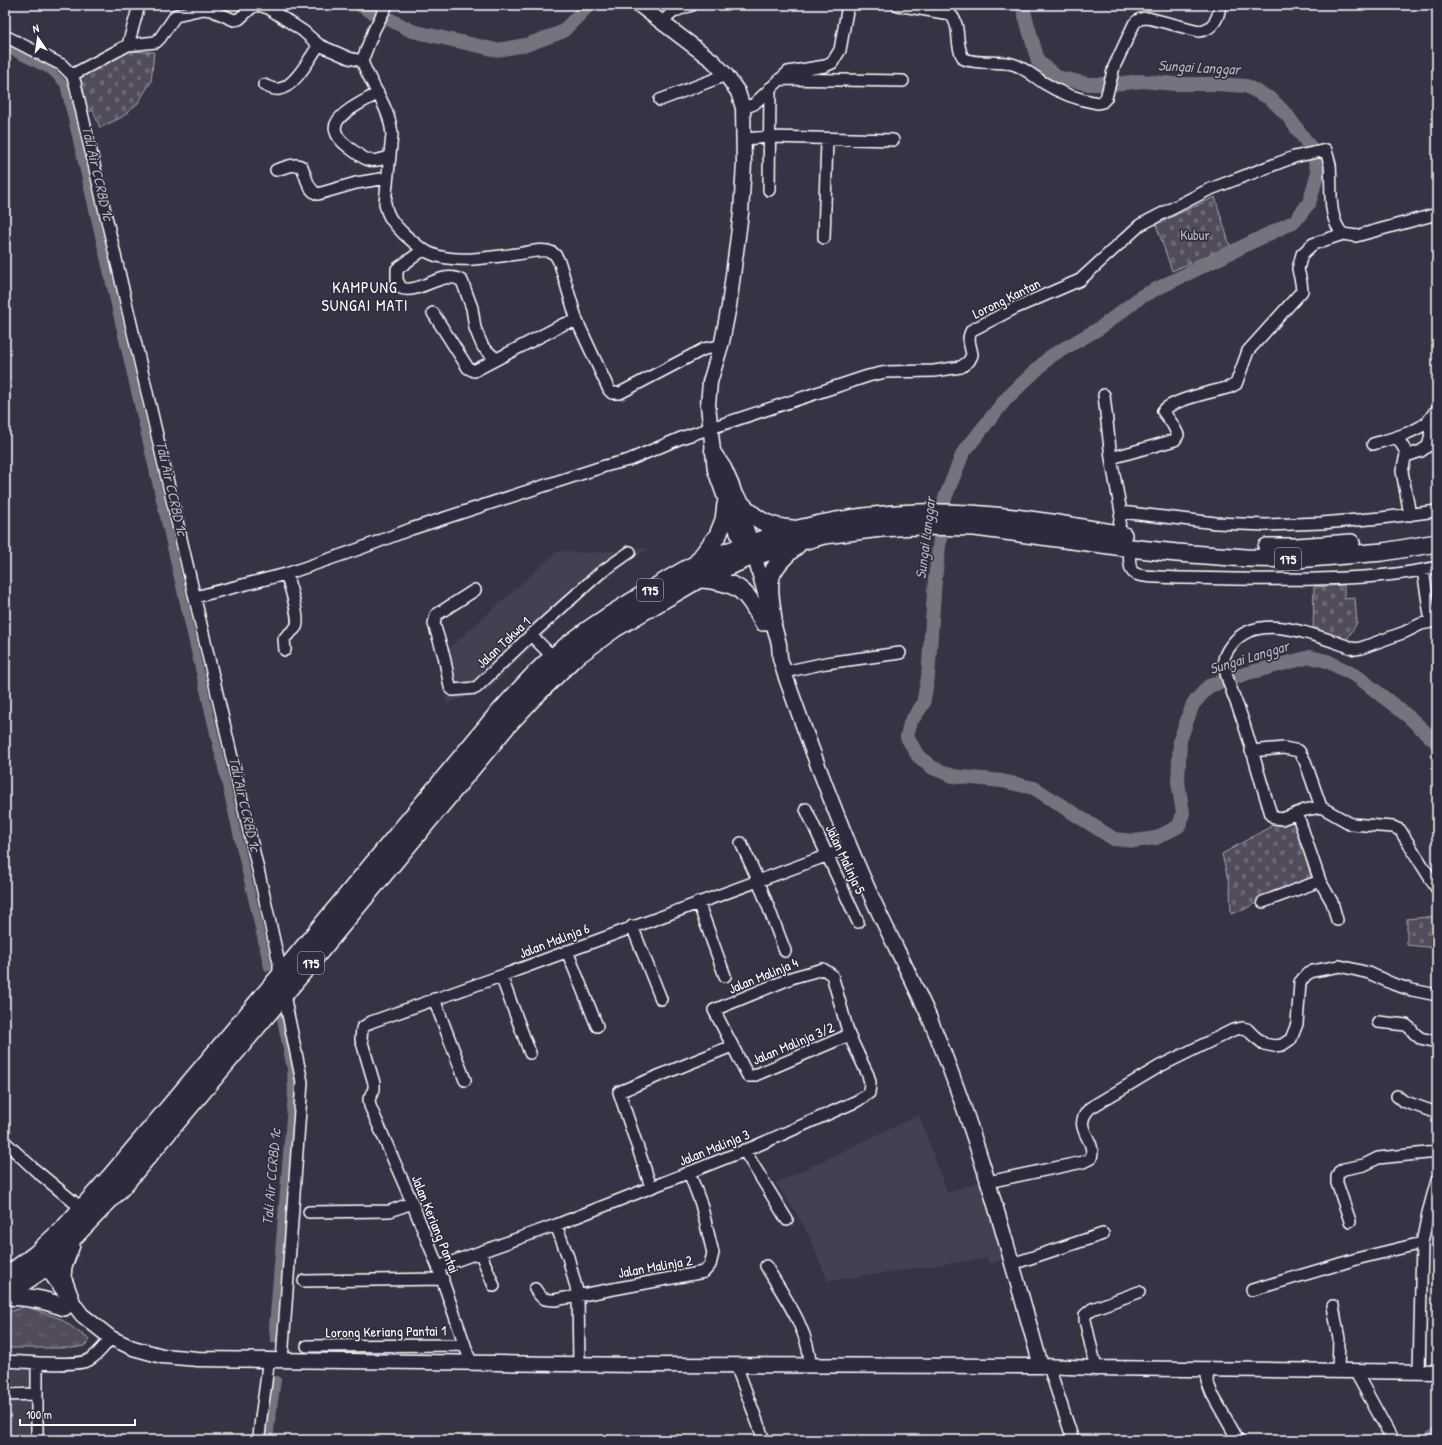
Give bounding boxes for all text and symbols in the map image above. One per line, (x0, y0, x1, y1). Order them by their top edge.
north arrow (18, 18, 58, 58)
text: N (31, 21, 40, 36)
water label: Sungai Langgar (1157, 54, 1243, 80)
water label: Tali Air CCRBD 1c (77, 124, 120, 224)
park label: Kubur (1180, 225, 1210, 244)
street label: Lorong Kantan (969, 273, 1044, 324)
district label: KAMPUNG SUNGAI MATI (321, 276, 409, 316)
water label: Tali Air CCRBD 1c (151, 439, 194, 539)
water label: Sungai Langgar (910, 494, 941, 580)
road number: 175 (1275, 548, 1301, 570)
road number: 175 (637, 579, 663, 601)
street label: Jalan Takwa 1 (472, 612, 534, 672)
water label: Sungai Langgar (1207, 634, 1294, 679)
water label: Tali Air CCRBD 1c (224, 755, 267, 855)
street label: Jalan Malinja 5 (821, 821, 870, 897)
street label: Jalan Malinja 6 (516, 918, 593, 963)
road number: 175 (298, 952, 324, 974)
street label: Jalan Malinja 4 (725, 952, 801, 999)
street label: Jalan Malinja 3/2 (749, 1017, 838, 1070)
street label: Jalan Malinja 3 (676, 1124, 753, 1171)
water label: Tali Air CCRBD 1c (256, 1126, 286, 1226)
street label: Jalan Keriang Pantai (407, 1172, 464, 1276)
street label: Jalan Malinja 2 (616, 1250, 694, 1283)
street label: Lorong Keriang Pantai 1 (326, 1320, 446, 1343)
scale bar (20, 1401, 135, 1427)
text: 100 m (26, 1406, 52, 1423)

